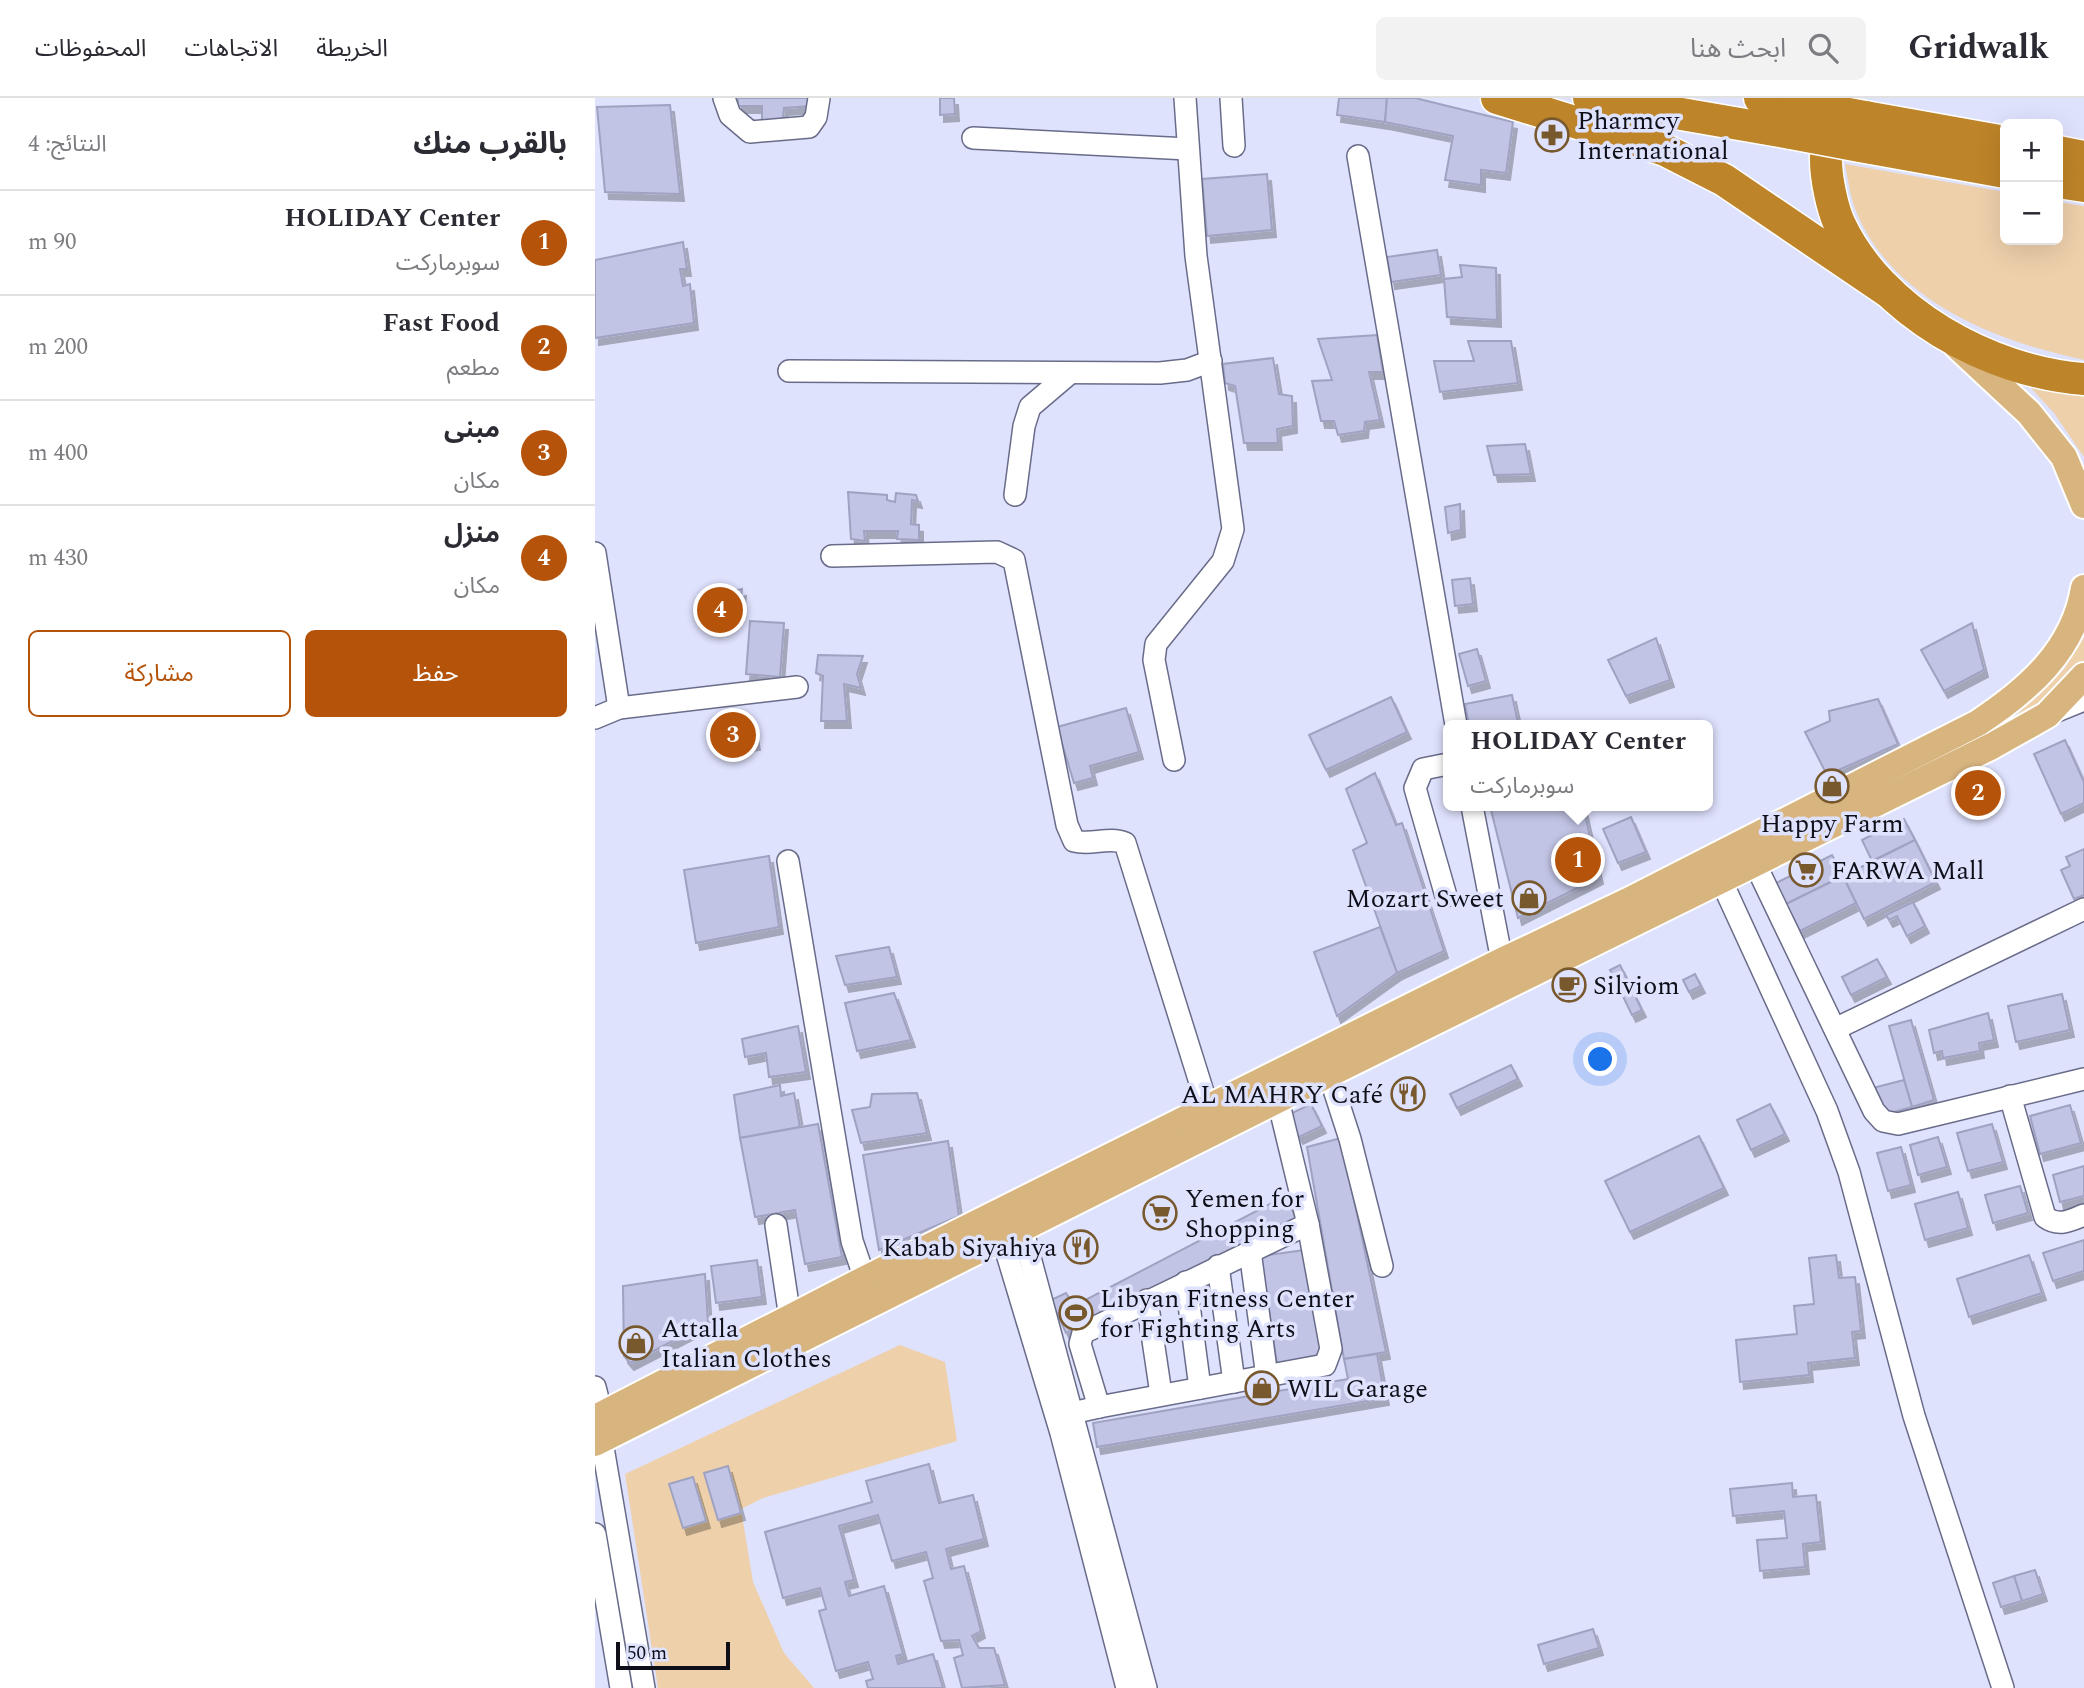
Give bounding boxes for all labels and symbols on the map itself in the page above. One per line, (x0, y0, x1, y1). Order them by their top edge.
place label: Pharmcy International (1577, 101, 1729, 171)
pharmacy icon: Pharmcy International (1533, 116, 1571, 154)
pin: 4 (697, 584, 743, 636)
pin: 3 (710, 709, 756, 761)
shop icon: Happy Farm (1813, 767, 1851, 805)
pin: 2 (1955, 767, 2001, 819)
place label: Happy Farm (1760, 804, 1904, 844)
pin: 1 (1555, 834, 1601, 886)
supermarket icon: FARWA Mall (1787, 851, 1825, 889)
place label: FARWA Mall (1831, 851, 1984, 891)
place label: Mozart Sweet (1346, 879, 1504, 919)
shop icon: Mozart Sweet (1510, 879, 1548, 917)
cafe icon: Silviom (1550, 966, 1588, 1004)
place label: Silviom (1593, 966, 1680, 1006)
your location (1583, 1042, 1617, 1076)
place label: AL MAHRY Café (1181, 1075, 1383, 1115)
restaurant icon: AL MAHRY Café (1389, 1075, 1427, 1113)
place label: Yemen for Shopping (1185, 1179, 1304, 1249)
supermarket icon: Yemen for Shopping (1141, 1194, 1179, 1232)
place label: Kabab Siyahiya (883, 1228, 1057, 1268)
restaurant icon: Kabab Siyahiya (1062, 1228, 1100, 1266)
place label: Libyan Fitness Center for Fighting Arts (1100, 1279, 1354, 1349)
sports icon: Libyan Fitness Center for Fighting Arts (1057, 1294, 1095, 1332)
place label: Attalla Italian Clothes (661, 1309, 832, 1379)
shop icon: Attalla Italian Clothes (617, 1324, 655, 1362)
shop icon: WIL Garage (1243, 1369, 1281, 1407)
place label: WIL Garage (1287, 1369, 1428, 1409)
scale bar (616, 1639, 730, 1671)

